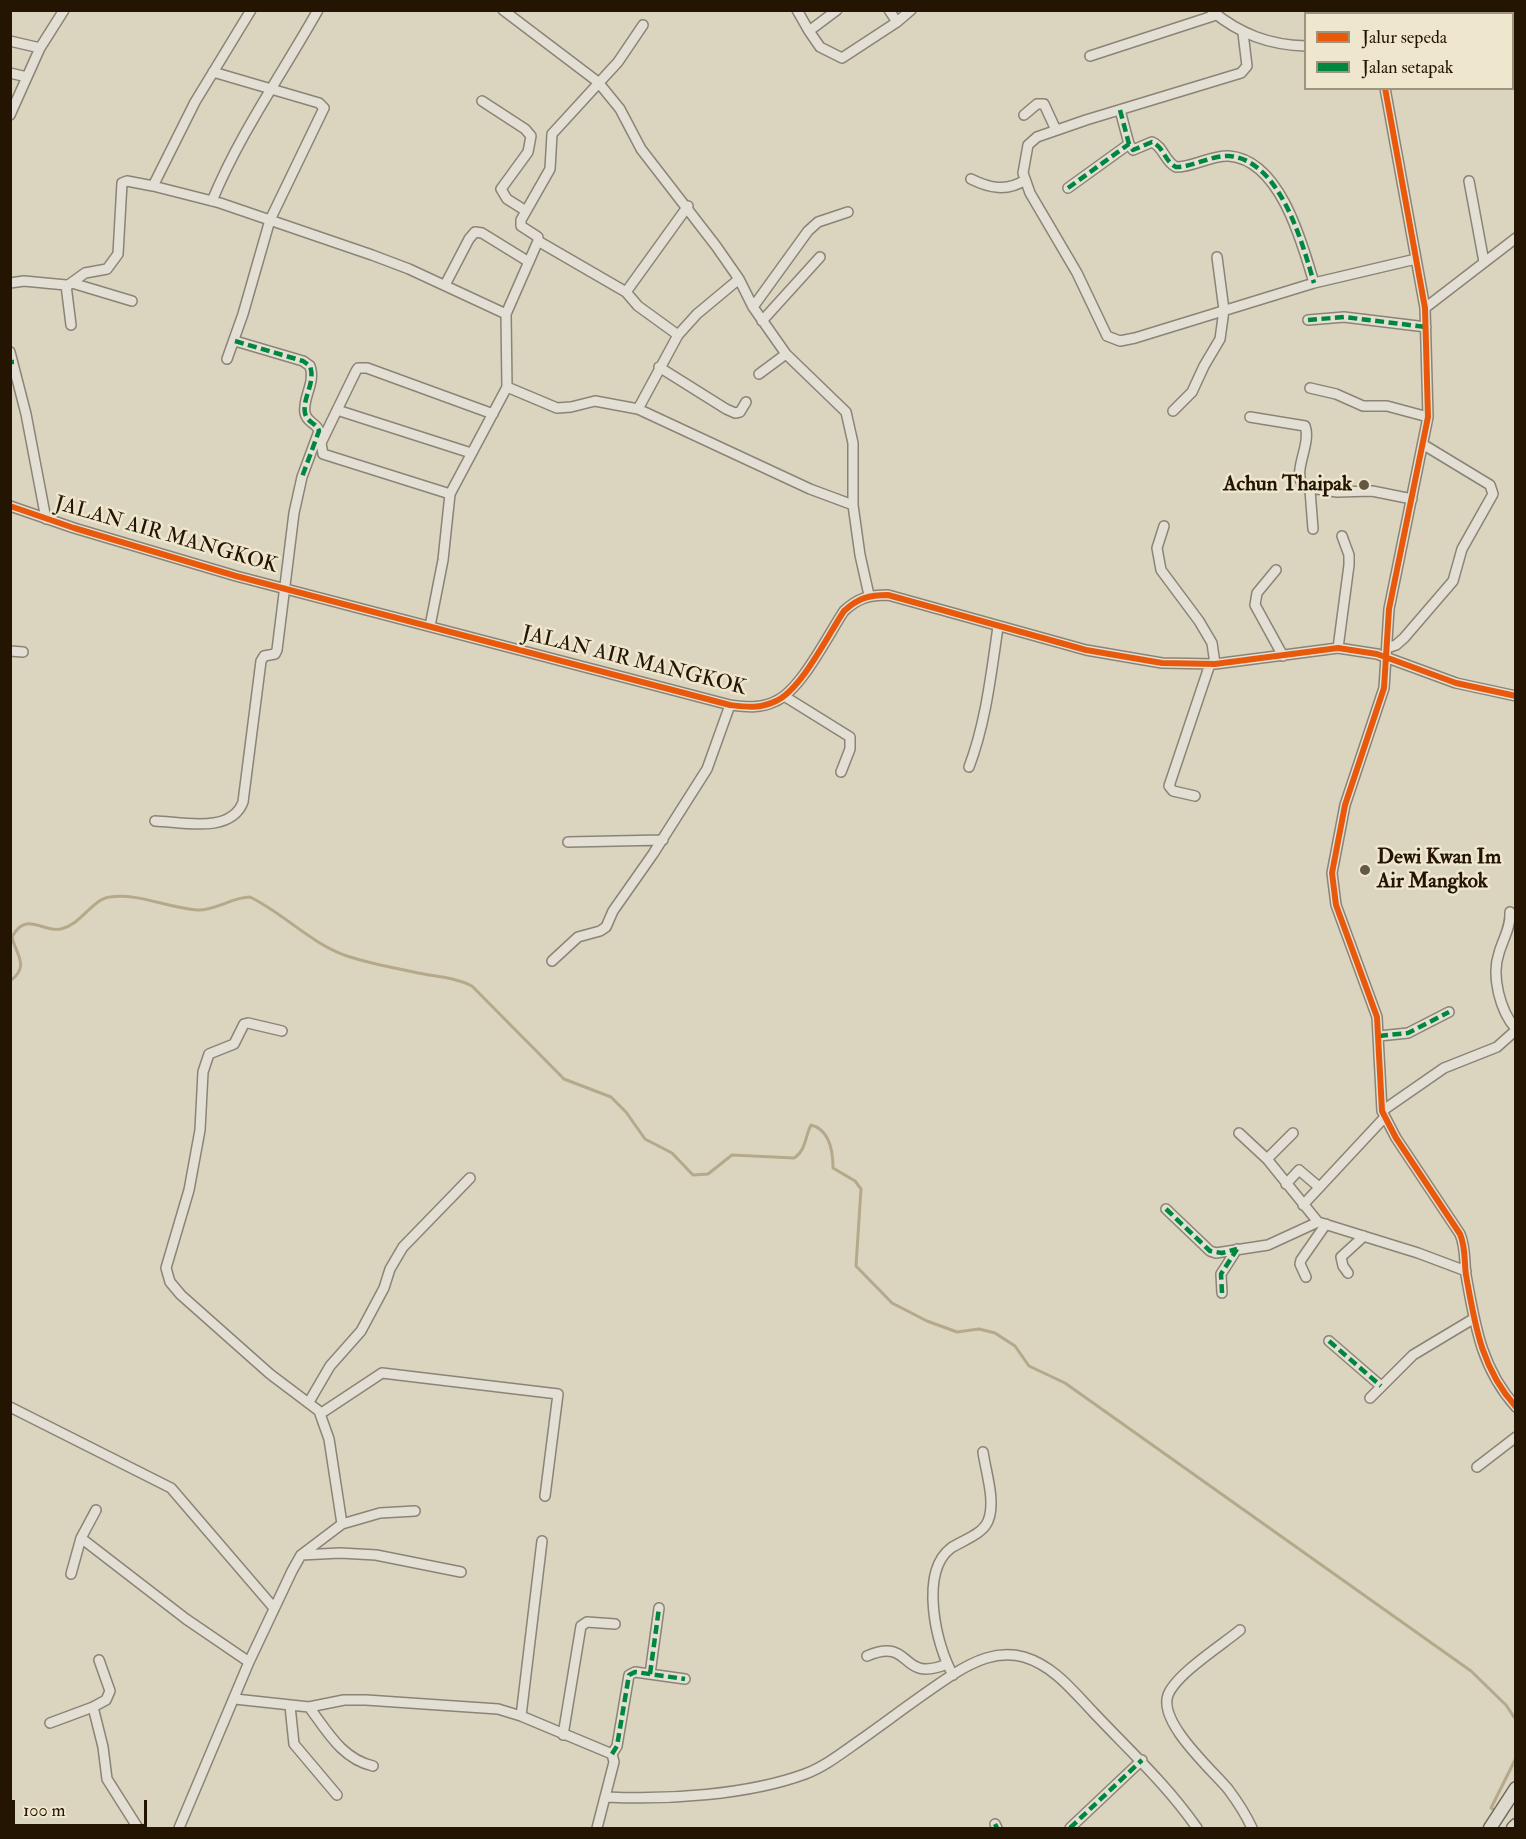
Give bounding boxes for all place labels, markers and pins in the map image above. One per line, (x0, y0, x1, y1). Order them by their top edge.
place label: Achun Thaipak (1223, 472, 1352, 498)
marker: Achun Thaipak (1357, 478, 1371, 492)
place label: Dewi Kwan Im Air Mangkok (1377, 845, 1501, 895)
marker: Dewi Kwan Im Air Mangkok (1358, 863, 1372, 877)

